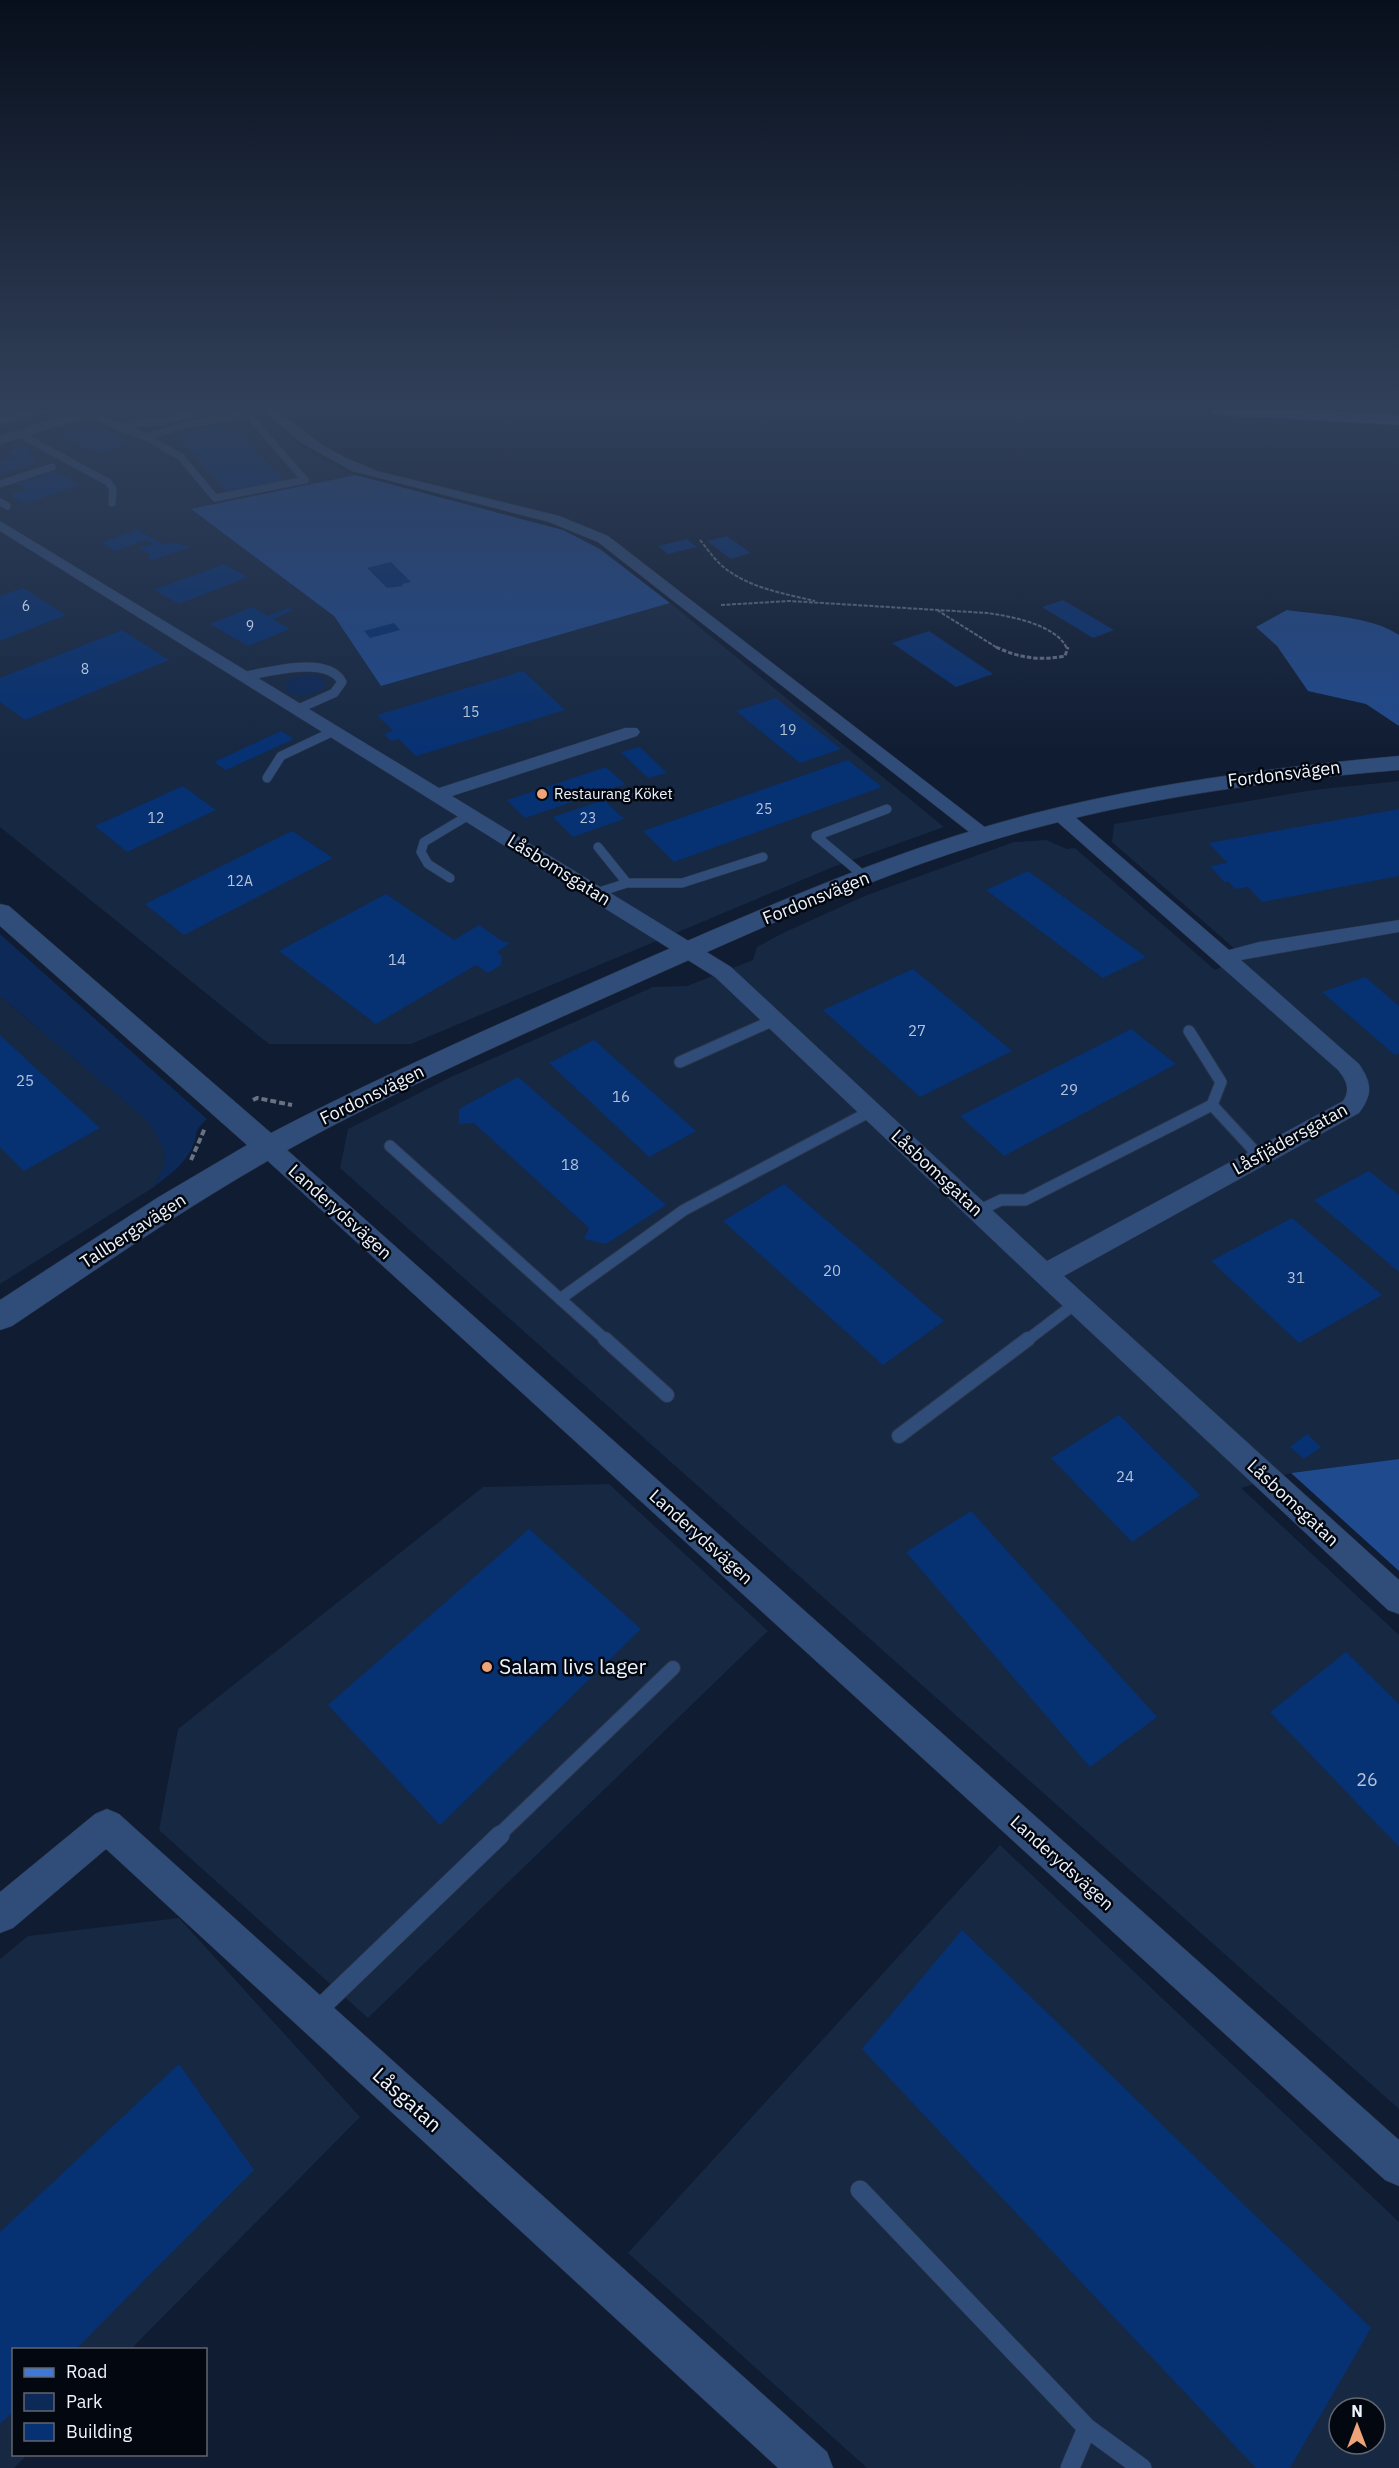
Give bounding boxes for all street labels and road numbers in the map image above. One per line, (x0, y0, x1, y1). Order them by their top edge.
street label: Fordonsvägen (1226, 755, 1342, 792)
street label: Låsbomsgatan (503, 829, 615, 910)
street label: Fordonsvägen (759, 866, 873, 929)
street label: Fordonsvägen (316, 1059, 428, 1130)
street label: Låsfjädersgatan (1228, 1097, 1351, 1180)
street label: Låsbomsgatan (887, 1124, 988, 1221)
street label: Landerydsvägen (284, 1159, 397, 1264)
street label: Tallbergavägen (75, 1188, 190, 1273)
street label: Låsbomsgatan (1243, 1454, 1344, 1551)
street label: Landerydsvägen (645, 1484, 758, 1589)
street label: Landerydsvägen (1006, 1810, 1119, 1915)
street label: Låsgatan (367, 2061, 448, 2138)

